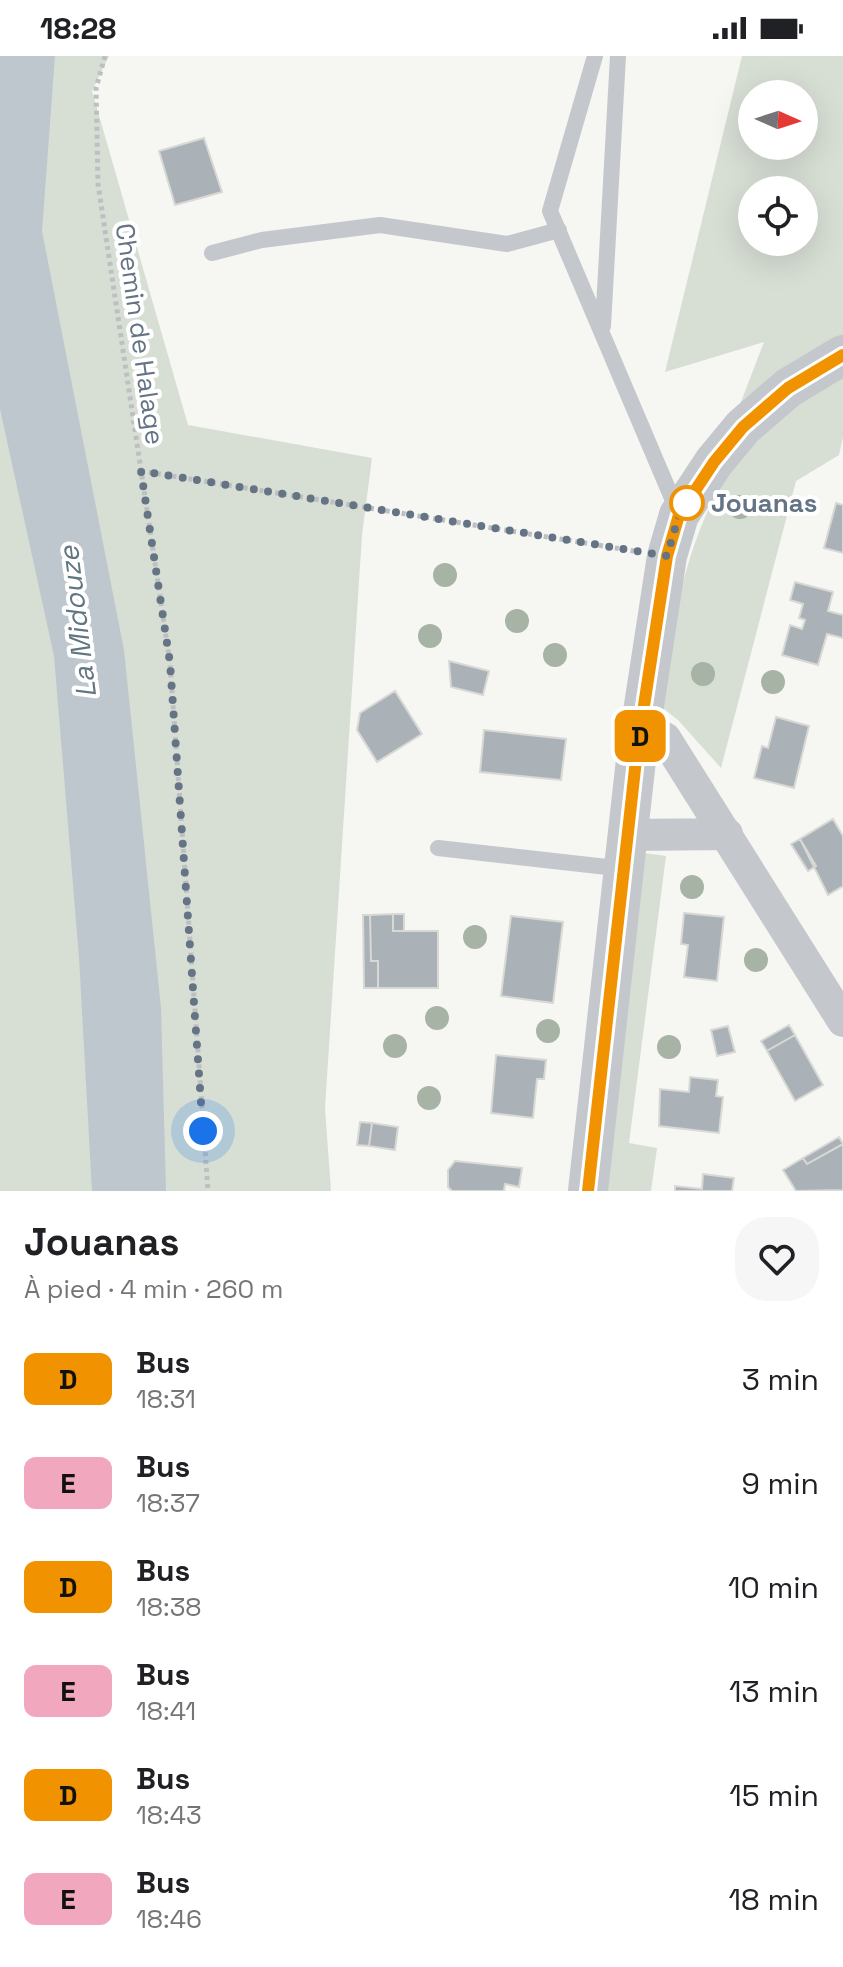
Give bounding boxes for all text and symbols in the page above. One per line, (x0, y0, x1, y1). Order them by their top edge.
text: 18:28 (40, 9, 116, 48)
north arrow (738, 80, 818, 160)
map controls (738, 80, 818, 256)
button: locate (738, 176, 818, 256)
street label: Chemin de Halage (108, 221, 172, 447)
marker: Jouanas (670, 486, 704, 520)
place label: Jouanas (711, 486, 817, 520)
water label: La Midouze (50, 543, 104, 700)
line badge: D (614, 710, 666, 762)
text: D (631, 718, 649, 754)
your location (183, 1111, 223, 1151)
button: heart (735, 1217, 819, 1301)
text: Jouanas (24, 1218, 180, 1266)
text: À pied · 4 min · 260 m (24, 1272, 283, 1306)
text: Bus (136, 1343, 190, 1382)
text: 3 min (742, 1360, 819, 1399)
text: D (59, 1361, 77, 1397)
text: 18:31 (136, 1382, 196, 1416)
text: Bus (136, 1447, 190, 1486)
text: 9 min (741, 1464, 819, 1503)
text: E (60, 1465, 76, 1501)
text: 18:37 (136, 1486, 200, 1520)
text: Bus (136, 1551, 190, 1590)
text: 10 min (728, 1568, 819, 1607)
text: D (59, 1569, 77, 1605)
text: 18:38 (136, 1590, 202, 1624)
text: Bus (136, 1655, 190, 1694)
text: 13 min (729, 1672, 819, 1711)
text: E (60, 1673, 76, 1709)
text: 18:41 (136, 1694, 196, 1728)
text: Bus (136, 1759, 190, 1798)
text: 15 min (729, 1776, 819, 1815)
text: D (59, 1777, 77, 1813)
text: 18:43 (136, 1798, 202, 1832)
text: Bus (136, 1863, 190, 1902)
text: 18 min (729, 1880, 819, 1919)
text: E (60, 1881, 76, 1917)
text: 18:46 (136, 1902, 202, 1936)

